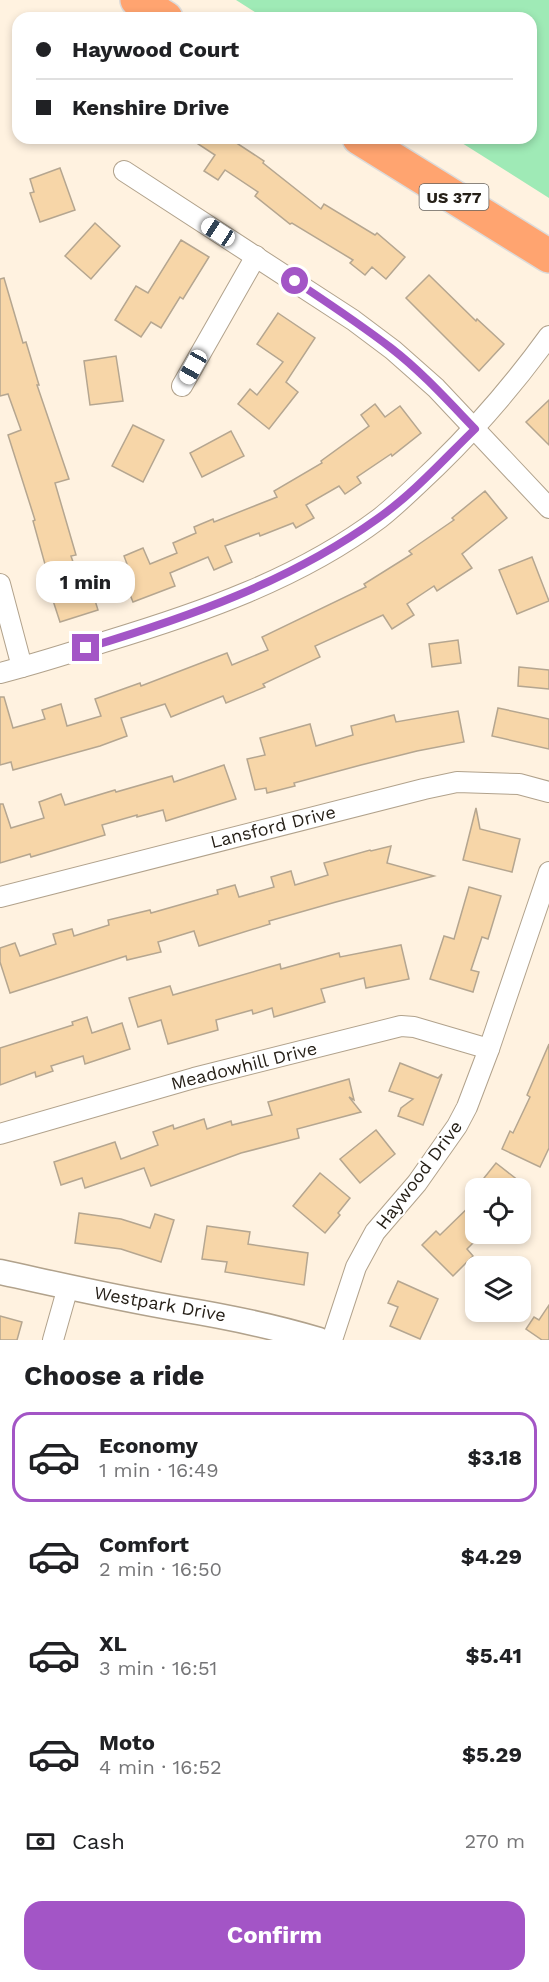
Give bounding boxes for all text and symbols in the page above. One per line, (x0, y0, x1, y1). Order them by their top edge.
text: Haywood Court (72, 37, 239, 62)
text: Kenshire Drive (72, 95, 229, 120)
road number: US 377 (420, 184, 488, 210)
car (198, 215, 238, 249)
route start (281, 267, 308, 294)
car (176, 347, 210, 387)
callout: 1 min (36, 561, 136, 603)
text: 1 min (60, 570, 111, 594)
route end (72, 634, 99, 661)
street label: Lansford Drive (208, 801, 338, 852)
street label: Meadowhill Drive (169, 1037, 319, 1094)
street label: Haywood Drive (371, 1116, 466, 1233)
map controls (465, 1178, 531, 1322)
button: locate (465, 1178, 531, 1244)
button: layers (465, 1256, 531, 1322)
street label: Westpark Drive (92, 1282, 228, 1325)
text: Choose a ride (24, 1360, 204, 1392)
icon: car (27, 1430, 81, 1484)
text: Economy (99, 1433, 198, 1458)
text: $3.18 (467, 1445, 522, 1470)
text: 1 min · 16:49 (99, 1458, 219, 1482)
icon: car (27, 1529, 81, 1583)
text: Comfort (99, 1532, 189, 1557)
text: $4.29 (461, 1544, 522, 1569)
text: 2 min · 16:50 (99, 1557, 222, 1581)
icon: car (27, 1628, 81, 1682)
text: XL (99, 1631, 127, 1656)
text: $5.41 (466, 1643, 522, 1668)
text: 3 min · 16:51 (99, 1656, 217, 1680)
icon: car (27, 1727, 81, 1781)
text: Moto (99, 1730, 155, 1755)
text: $5.29 (462, 1742, 522, 1767)
text: 4 min · 16:52 (99, 1755, 222, 1779)
icon: cash (24, 1825, 57, 1858)
text: Cash (72, 1829, 125, 1854)
text: 270 m (465, 1829, 525, 1853)
button: Confirm (24, 1901, 525, 1970)

